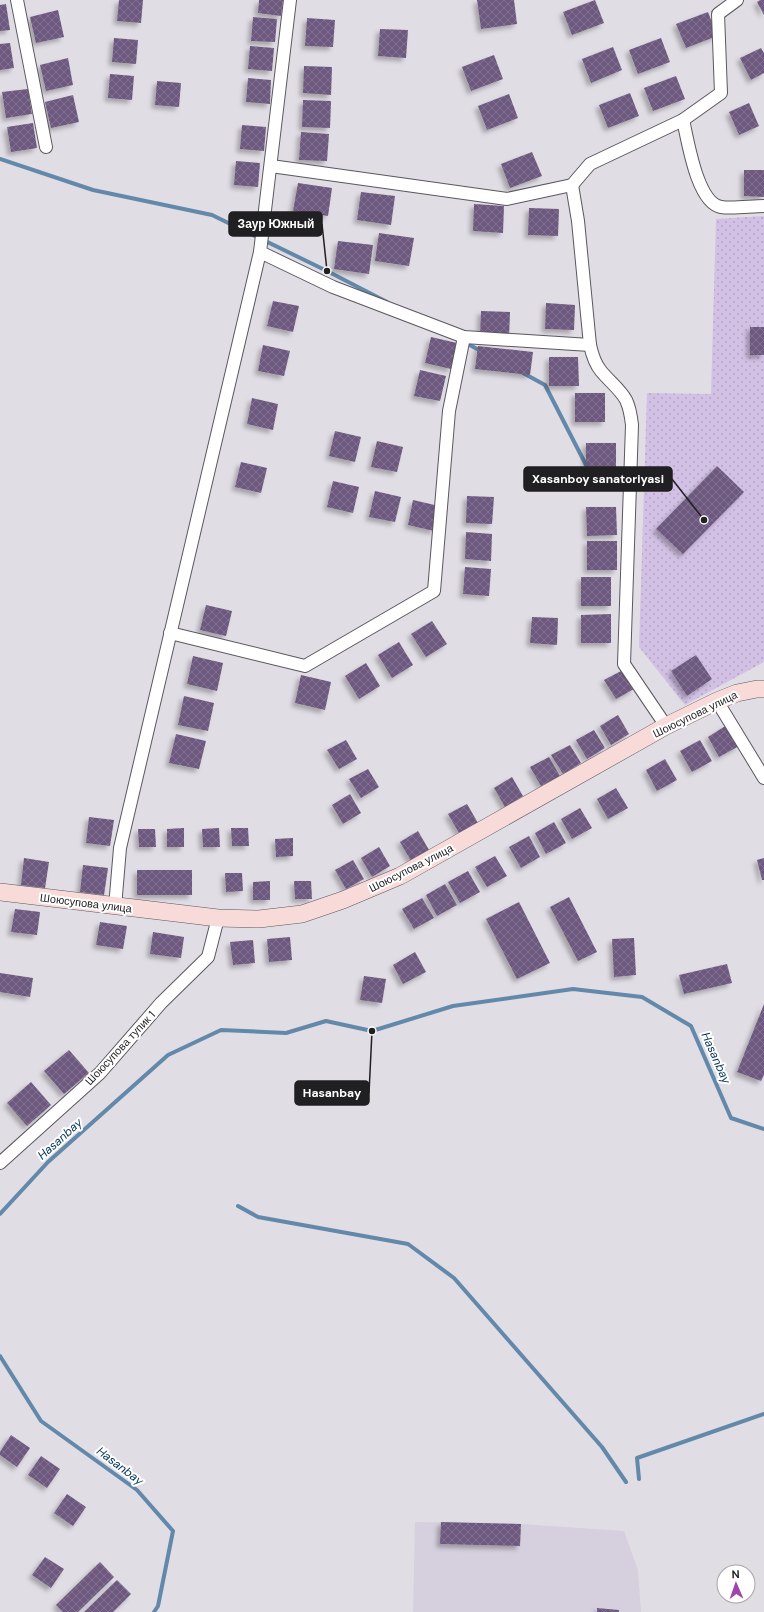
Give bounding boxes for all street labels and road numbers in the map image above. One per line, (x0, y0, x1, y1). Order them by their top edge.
street label: Шоюсупова улица (650, 687, 740, 741)
street label: Шоюсупова улица (367, 840, 456, 895)
street label: Шоюсупова улица (39, 890, 134, 916)
street label: Шоюсупова тупик 1 (82, 1008, 158, 1088)

